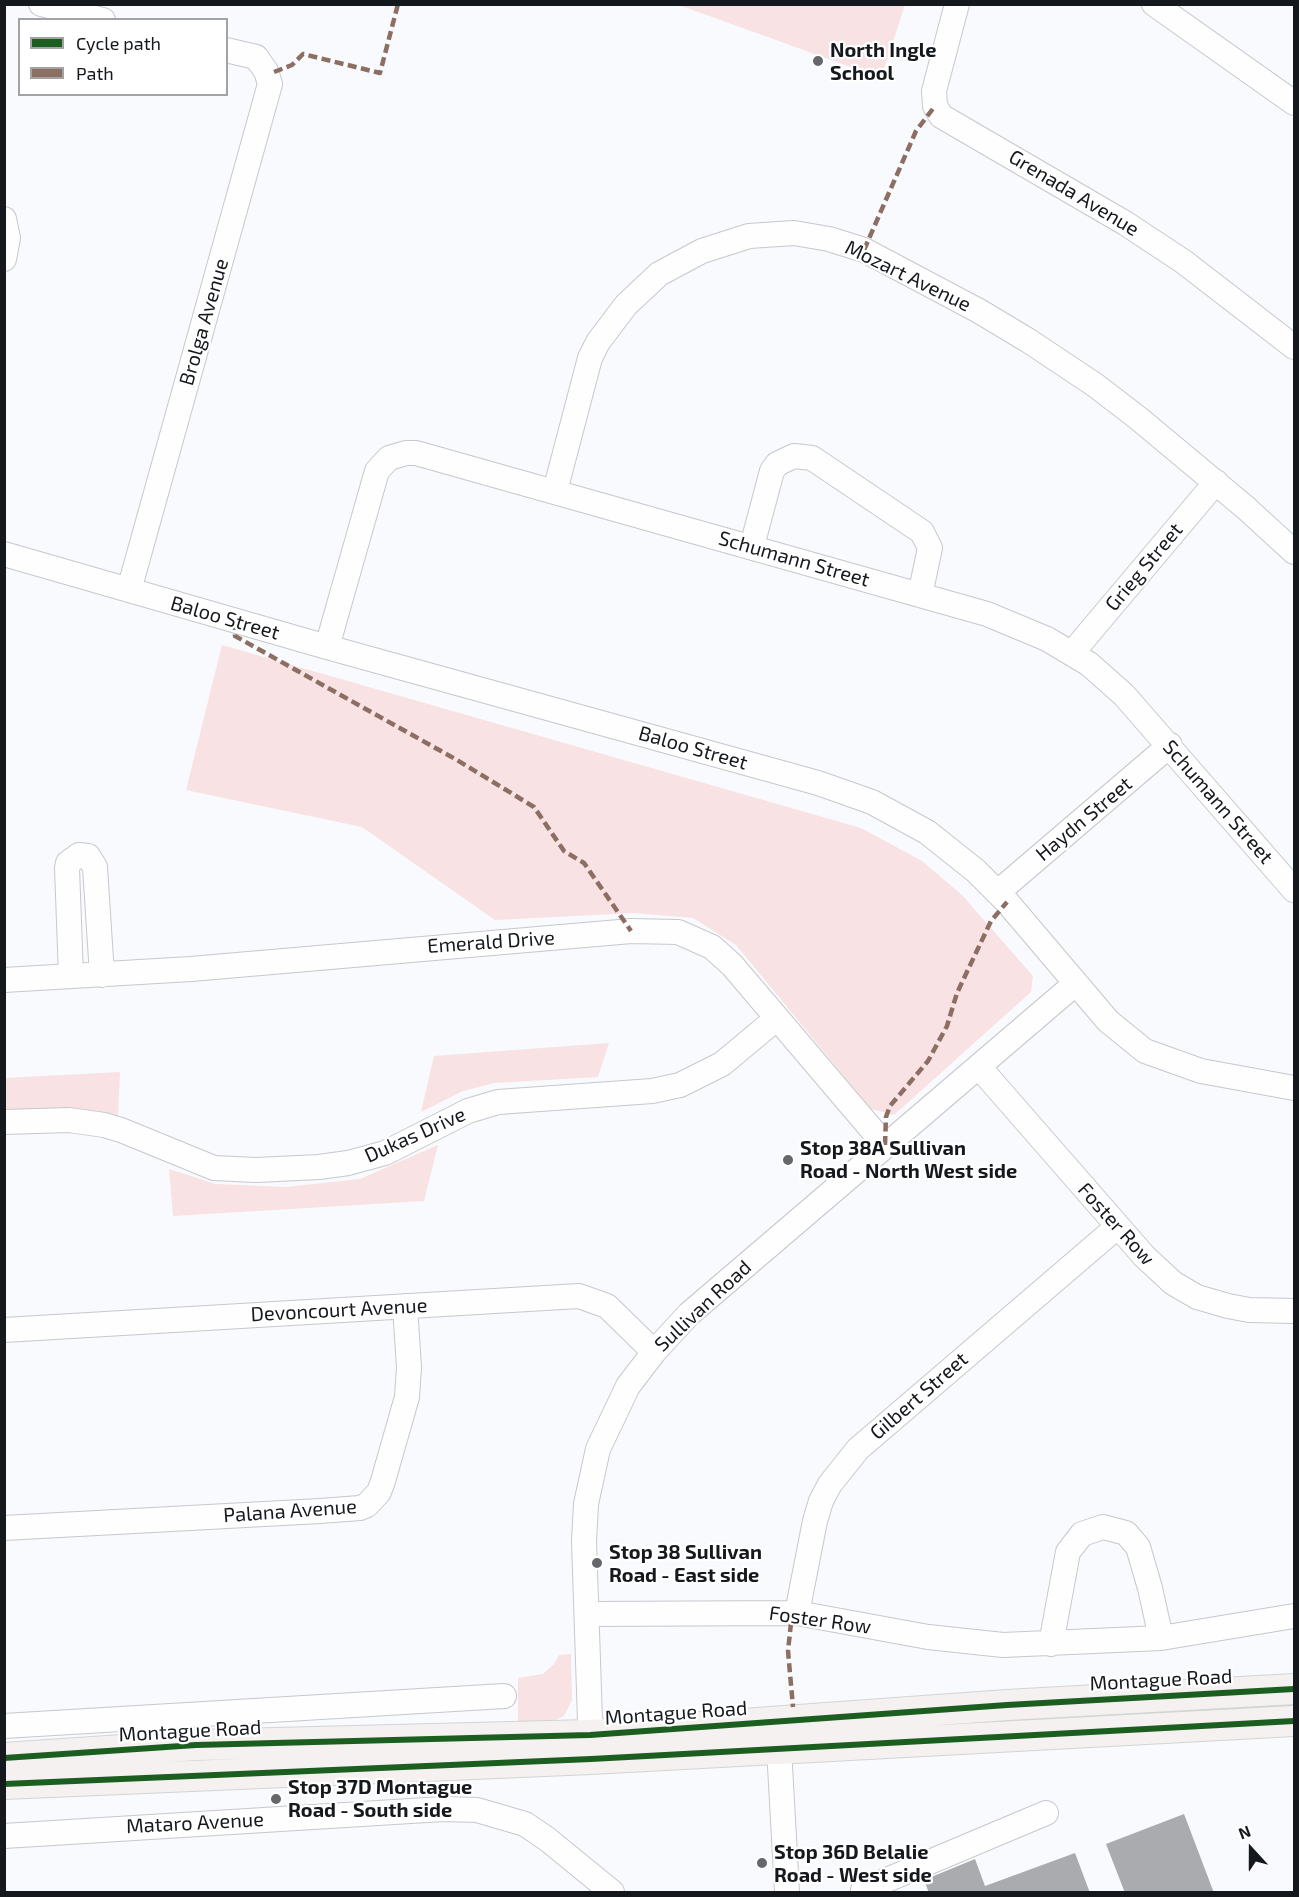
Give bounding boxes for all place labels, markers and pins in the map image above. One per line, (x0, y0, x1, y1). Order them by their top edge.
place label: North Ingle School (830, 38, 937, 85)
marker: North Ingle School (811, 54, 825, 68)
place label: Stop 38A Sullivan Road - North West side (800, 1136, 1017, 1183)
marker: Stop 38A Sullivan Road - North West side (781, 1153, 795, 1167)
place label: Stop 38 Sullivan Road - East side (609, 1540, 762, 1587)
marker: Stop 38 Sullivan Road - East side (590, 1556, 604, 1570)
place label: Stop 37D Montague Road - South side (288, 1775, 472, 1822)
marker: Stop 37D Montague Road - South side (269, 1792, 283, 1806)
place label: Stop 36D Belalie Road - West side (774, 1840, 932, 1887)
marker: Stop 36D Belalie Road - West side (755, 1856, 769, 1870)

